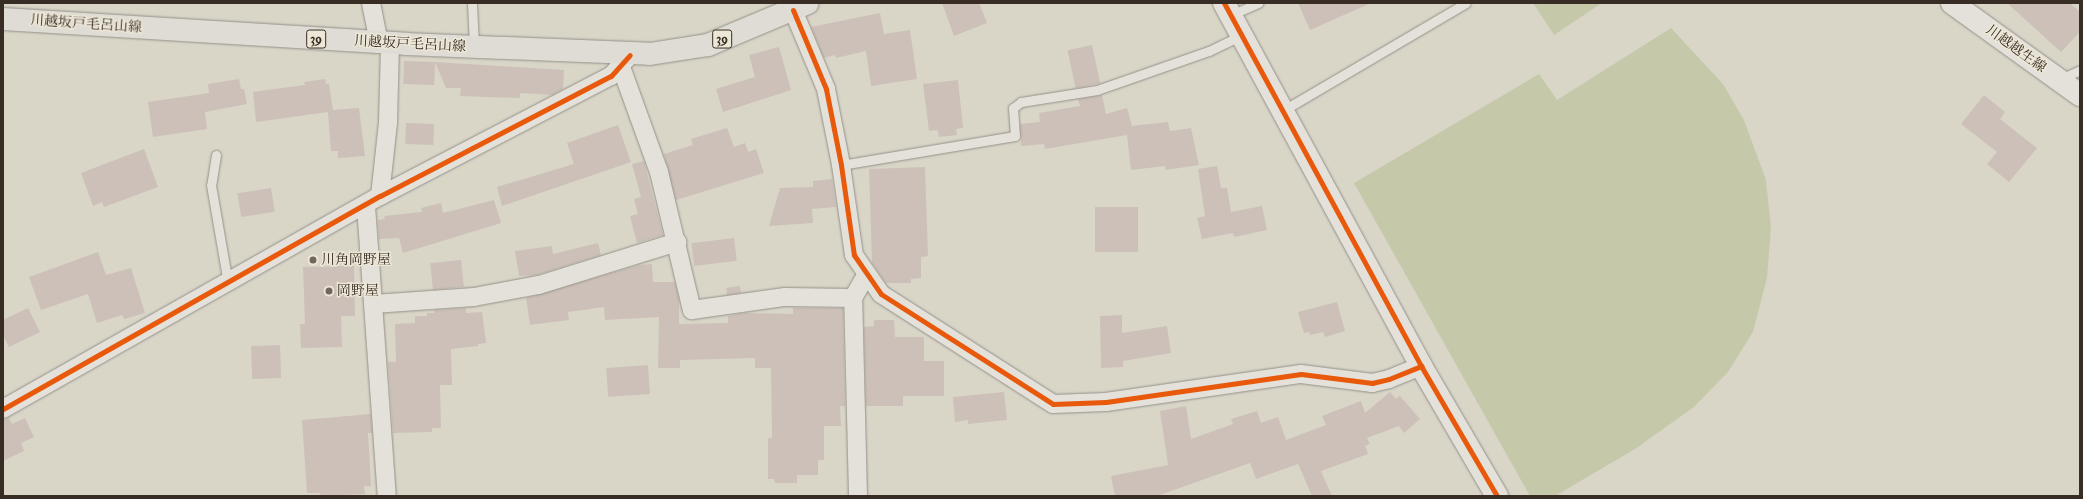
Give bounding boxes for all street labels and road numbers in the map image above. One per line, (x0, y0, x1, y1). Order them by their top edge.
street label: 川越坂戸毛呂山線 (30, 12, 142, 36)
street label: 川越越生線 (1983, 22, 2049, 76)
road number: 39 (306, 28, 326, 50)
road number: 39 (712, 28, 732, 50)
street label: 川越坂戸毛呂山線 (354, 33, 466, 55)

